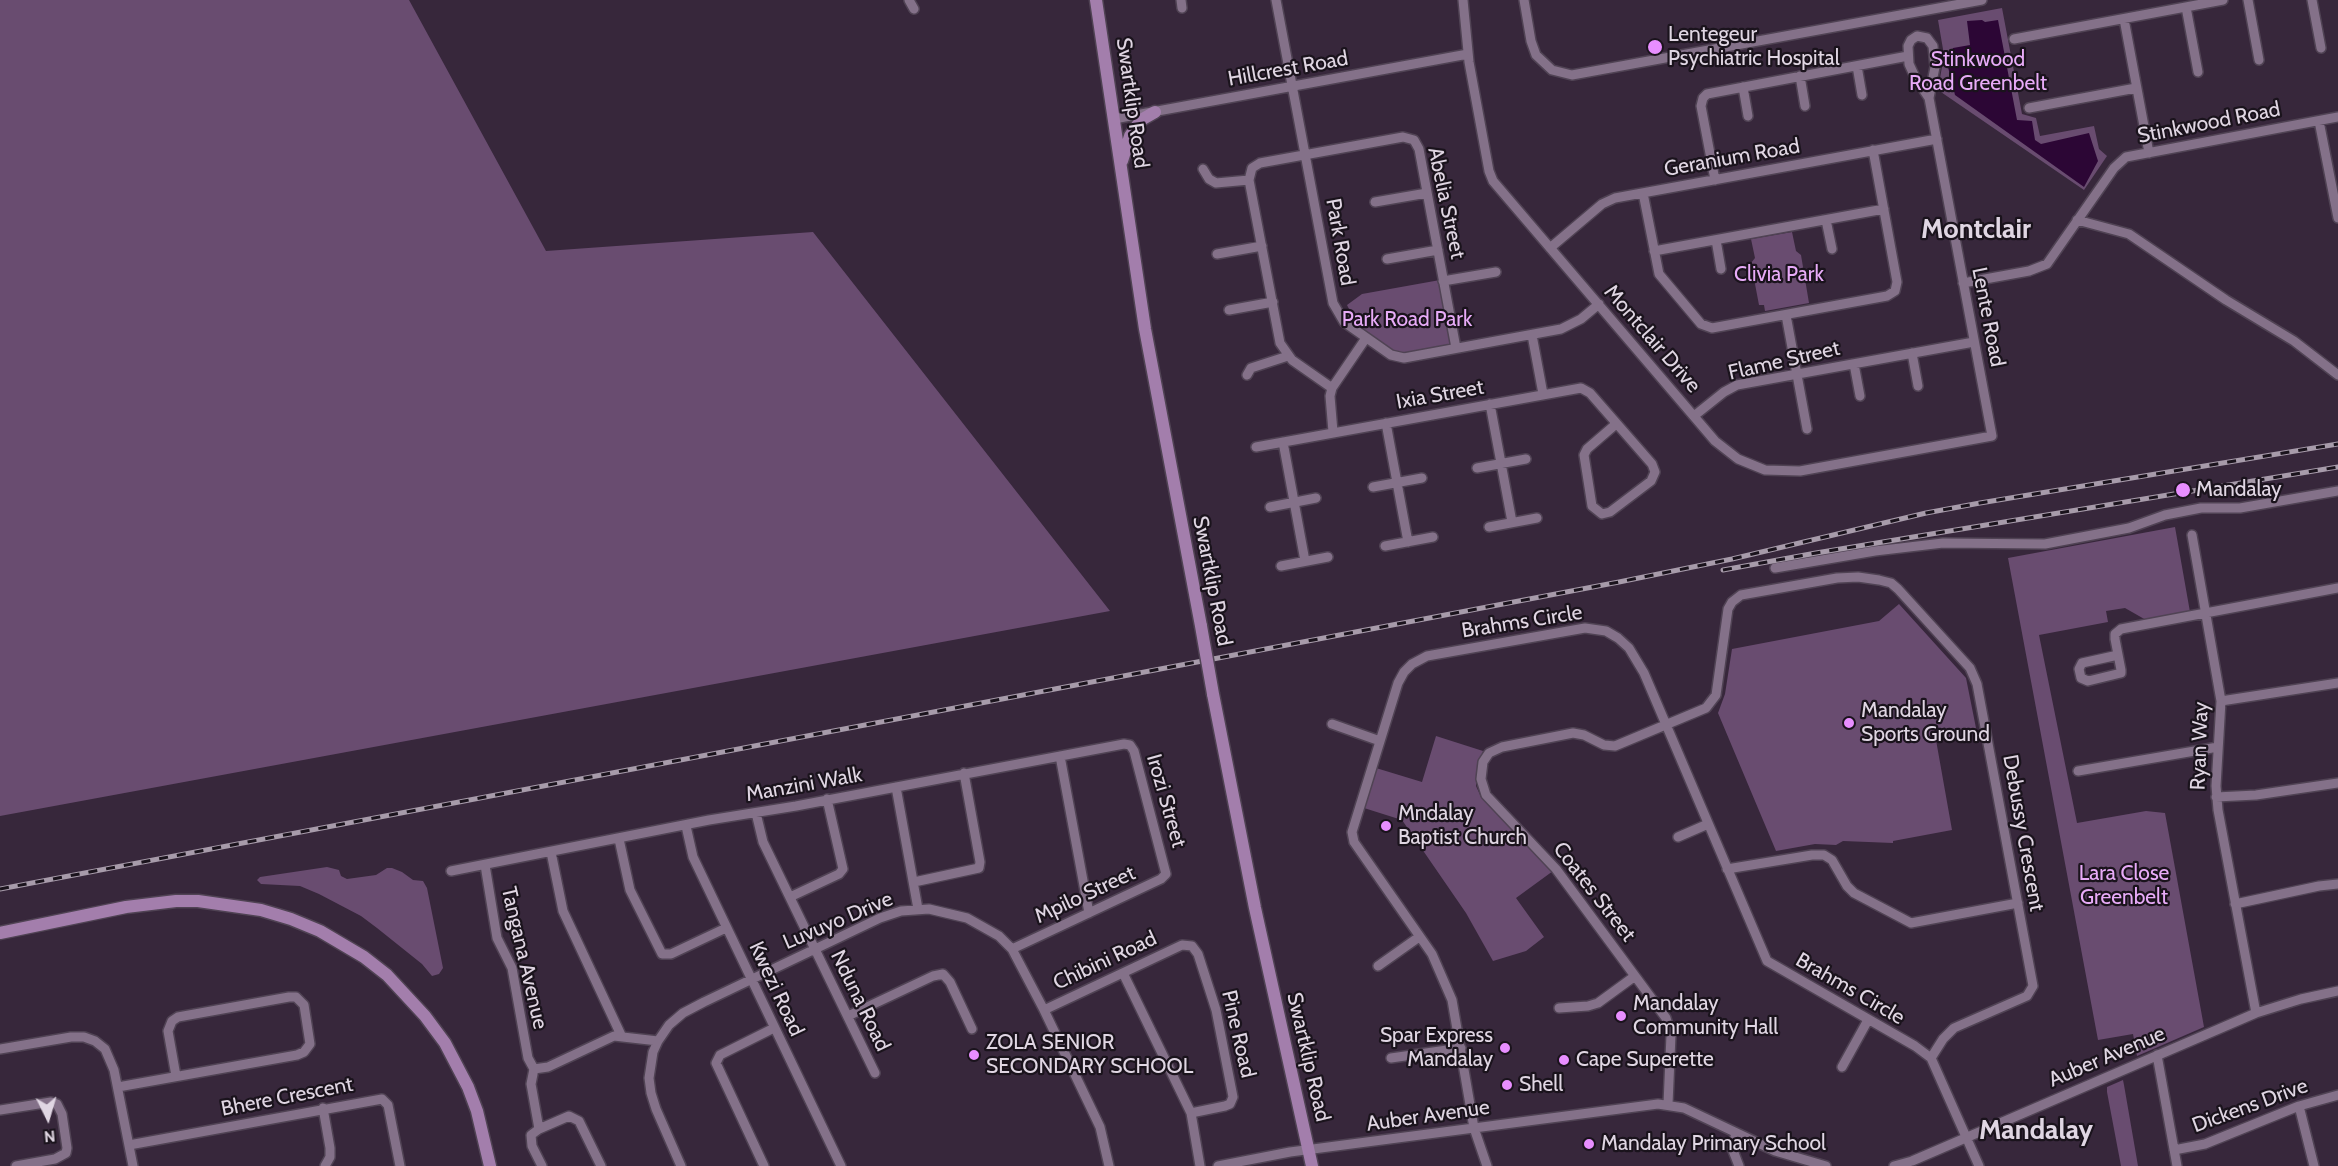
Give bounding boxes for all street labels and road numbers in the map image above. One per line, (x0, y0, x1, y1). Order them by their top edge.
street label: Swartklip Road (1110, 36, 1154, 170)
street label: Hillcrest Road (1226, 46, 1350, 92)
street label: Stinkwood Road (2136, 97, 2282, 149)
street label: Geranium Road (1662, 134, 1802, 182)
street label: Abelia Street (1422, 145, 1470, 261)
street label: Park Road (1320, 196, 1360, 288)
street label: Lente Road (1966, 265, 2010, 369)
street label: Montclair Drive (1598, 280, 1706, 398)
street label: Flame Street (1726, 336, 1842, 386)
street label: Ixia Street (1394, 375, 1486, 415)
street label: Swartklip Road (1187, 514, 1237, 648)
street label: Brahms Circle (1460, 600, 1584, 644)
street label: Ryan Way (2186, 701, 2214, 791)
street label: Irozi Street (1141, 751, 1191, 851)
street label: Debussy Crescent (1997, 753, 2049, 913)
street label: Manzini Walk (744, 762, 864, 808)
street label: Coates Street (1547, 837, 1641, 947)
street label: Mpilo Street (1031, 861, 1139, 929)
street label: Tangana Avenue (495, 884, 553, 1032)
street label: Luvuyo Drive (779, 887, 897, 955)
street label: Chibini Road (1049, 926, 1161, 996)
street label: Kwezi Road (743, 938, 809, 1040)
street label: Nduna Road (825, 946, 895, 1056)
street label: Brahms Circle (1791, 948, 1909, 1030)
street label: Pine Road (1216, 988, 1260, 1080)
street label: Swartklip Road (1281, 990, 1335, 1124)
street label: Auber Avenue (2045, 1021, 2169, 1093)
street label: Bhere Crescent (219, 1072, 355, 1122)
street label: Dickens Drive (2189, 1073, 2311, 1139)
street label: Auber Avenue (1365, 1095, 1491, 1137)

